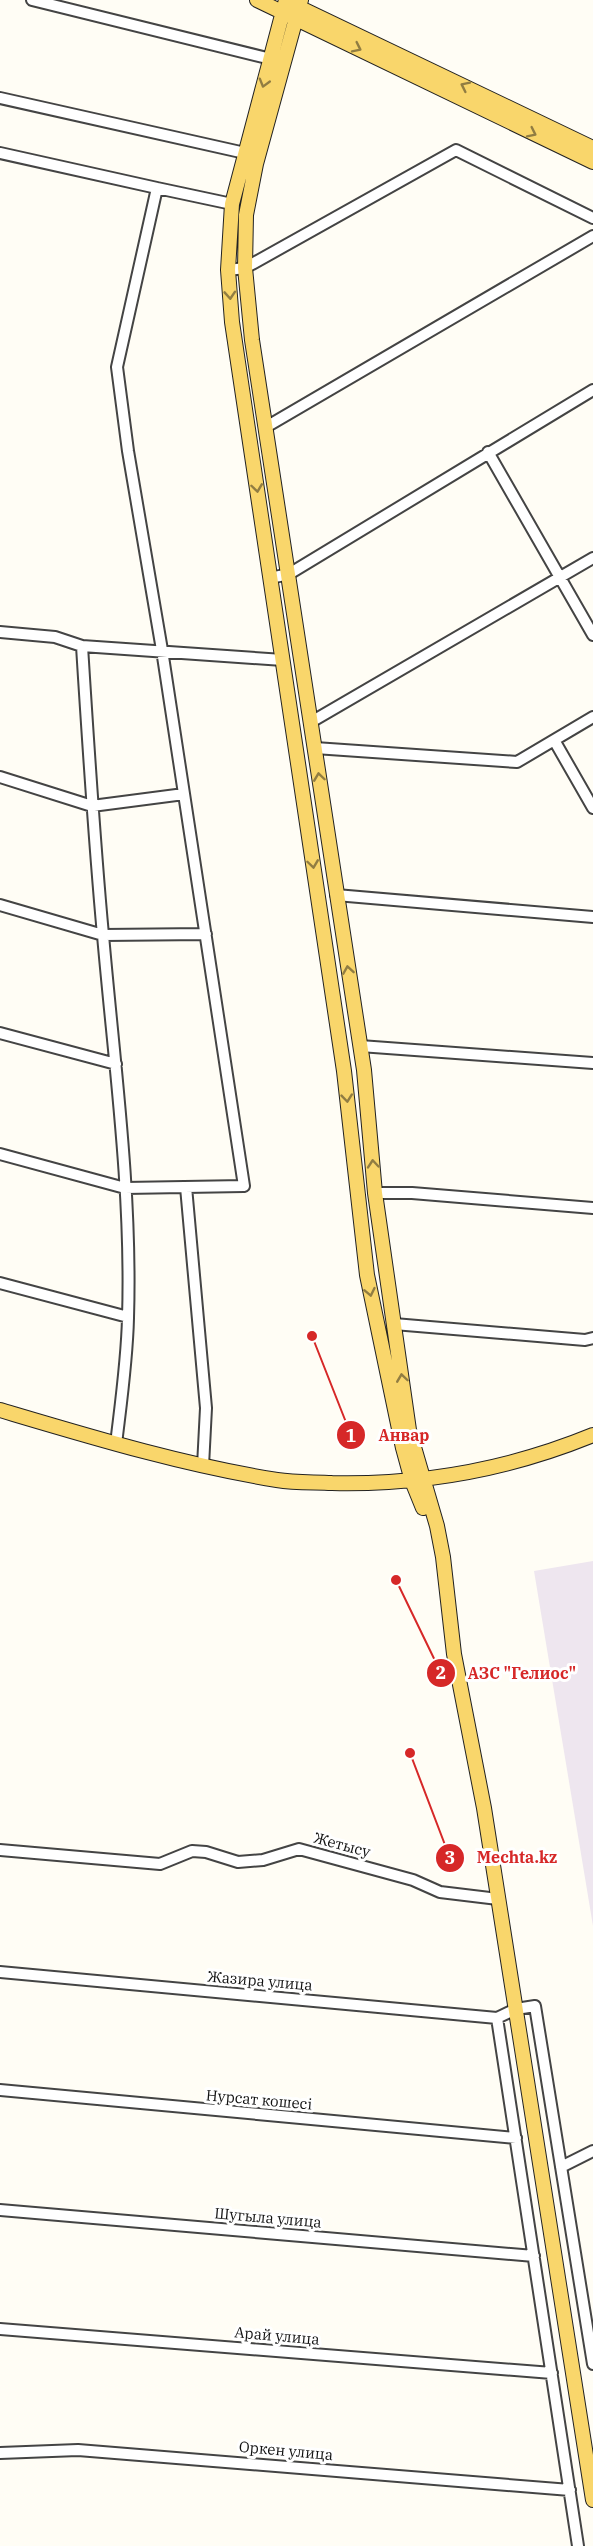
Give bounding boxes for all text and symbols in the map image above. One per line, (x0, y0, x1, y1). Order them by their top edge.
one-way arrow (350, 41, 361, 53)
one-way arrow (259, 78, 272, 88)
one-way arrow (460, 82, 471, 94)
one-way arrow (526, 125, 537, 137)
one-way arrow (223, 290, 236, 299)
one-way arrow (250, 483, 262, 493)
one-way arrow (313, 773, 326, 783)
one-way arrow (307, 859, 319, 868)
one-way arrow (342, 966, 355, 976)
one-way arrow (340, 1094, 353, 1103)
one-way arrow (367, 1159, 380, 1168)
one-way arrow (363, 1287, 376, 1297)
one-way arrow (396, 1373, 408, 1382)
callout: Анвар (336, 1418, 441, 1452)
text: 1 (346, 1424, 357, 1447)
text: Анвар (379, 1425, 429, 1445)
callout: АЗС "Гелиос" (426, 1656, 588, 1690)
text: 2 (436, 1661, 446, 1684)
text: АЗС "Гелиос" (468, 1663, 576, 1683)
street label: Жетысу (312, 1828, 373, 1861)
callout: Mechta.kz (435, 1841, 569, 1875)
text: 3 (445, 1846, 455, 1869)
text: Mechta.kz (477, 1847, 557, 1867)
street label: Жазира улица (207, 1966, 313, 1995)
street label: Нурсат кошесi (205, 2085, 313, 2114)
street label: Шугыла улица (214, 2203, 322, 2232)
street label: Арай улица (234, 2322, 320, 2349)
street label: Оркен улица (238, 2437, 334, 2464)

